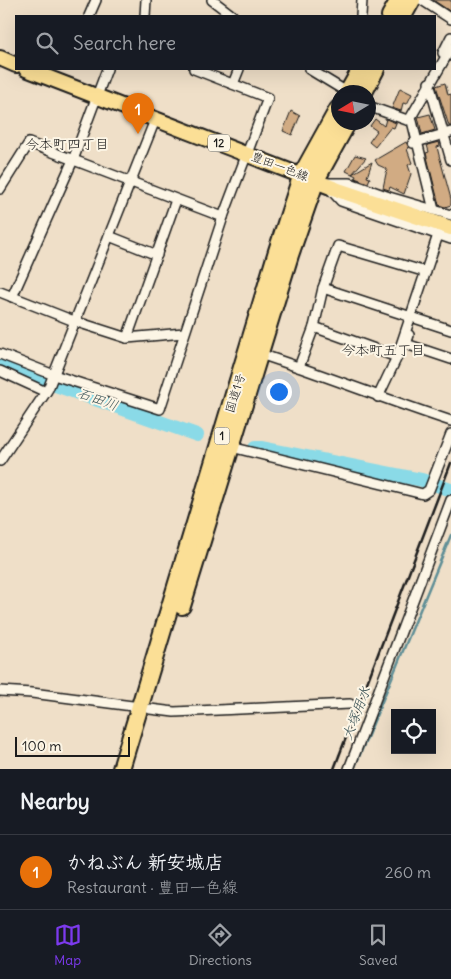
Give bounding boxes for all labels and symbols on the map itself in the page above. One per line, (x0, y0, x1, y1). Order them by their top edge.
north arrow (331, 85, 376, 130)
pin: 1 (122, 93, 154, 134)
road number: 12 (208, 134, 230, 152)
district label: 今本町四丁目 (25, 135, 109, 153)
street label: 豊田一色線 (249, 148, 311, 184)
district label: 今本町五丁目 (341, 341, 425, 359)
street label: 国道1号 (222, 371, 248, 415)
your location (266, 379, 292, 405)
water label: 石田川 (75, 383, 121, 415)
road number: 1 (214, 428, 230, 444)
water label: 大塚用水 (338, 684, 374, 742)
scale bar (15, 734, 130, 757)

